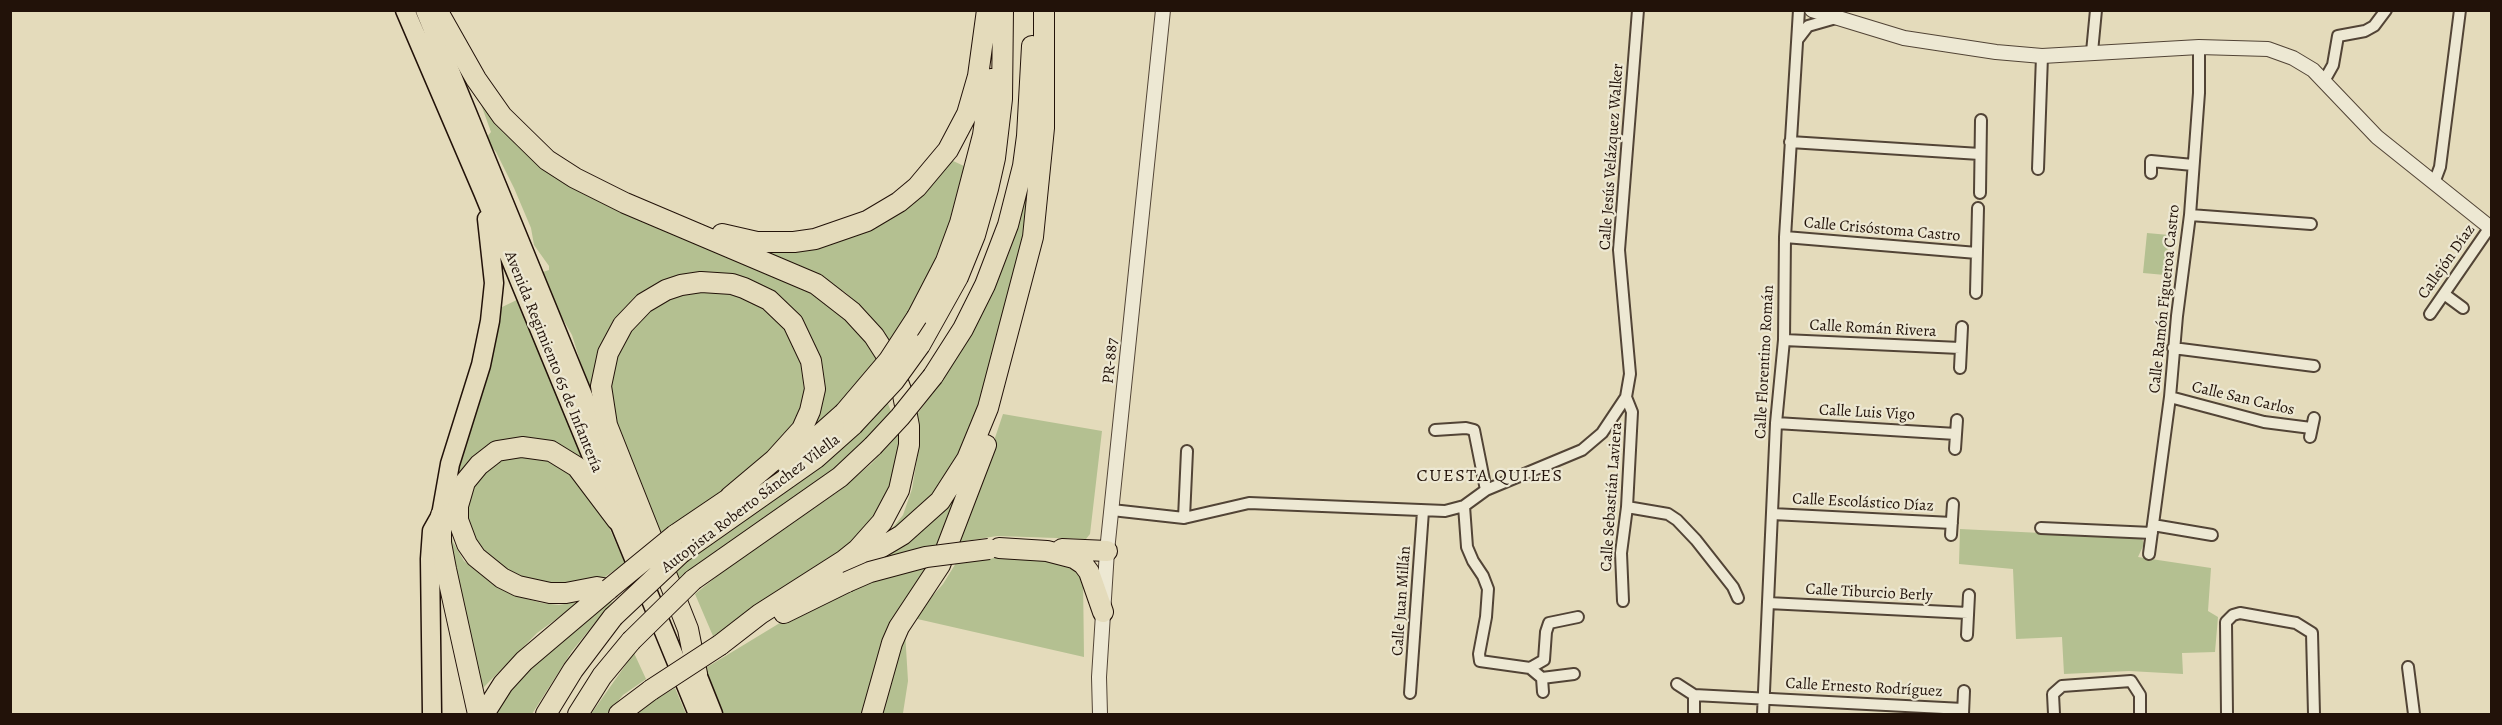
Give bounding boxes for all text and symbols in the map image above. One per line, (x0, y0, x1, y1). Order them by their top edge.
street label: Calle Jesús Velázquez Walker (1596, 63, 1628, 251)
street label: Calle Ramón Figueroa Castro (2146, 204, 2184, 394)
street label: Calle Crisóstoma Castro (1803, 214, 1961, 246)
street label: Callejón Díaz (2414, 221, 2480, 303)
street label: Avenida Regimiento 65 de Infantería (500, 248, 606, 476)
street label: Calle Florentino Román (1751, 285, 1779, 439)
street label: Calle Román Rivera (1809, 316, 1937, 342)
street label: PR-887 (1099, 337, 1123, 385)
street label: Calle San Carlos (2190, 378, 2296, 420)
street label: Calle Luis Vigo (1819, 401, 1915, 425)
street label: Calle Sebastián Laviera (1597, 422, 1627, 572)
street label: Autopista Roberto Sánchez Vilella (658, 431, 844, 577)
district label: CUESTA QUILES (1417, 466, 1563, 488)
street label: Calle Escolástico Díaz (1792, 490, 1934, 516)
street label: Calle Juan Millán (1389, 545, 1415, 657)
street label: Calle Tiburcio Berly (1805, 580, 1933, 606)
street label: Calle Ernesto Rodríguez (1785, 674, 1943, 702)

